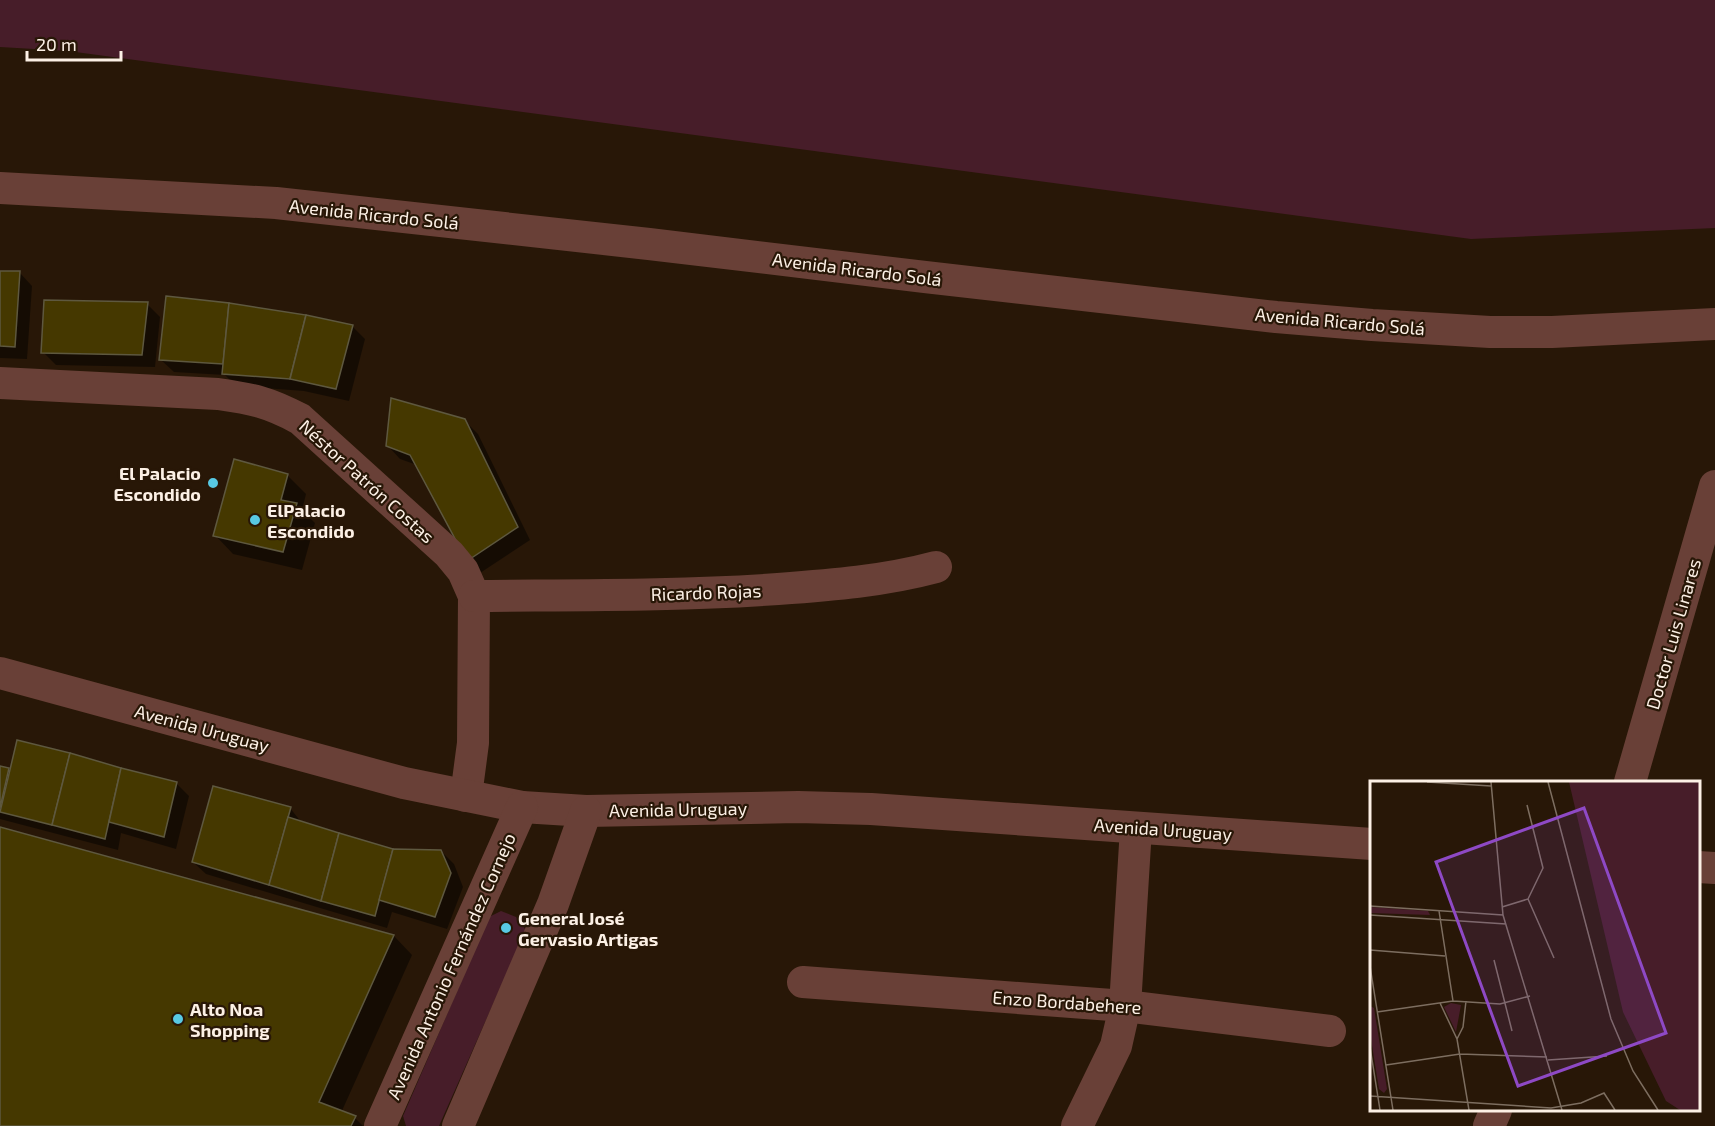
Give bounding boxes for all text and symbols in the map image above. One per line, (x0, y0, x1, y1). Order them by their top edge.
scale bar (27, 24, 122, 62)
text: 20 m (36, 33, 77, 55)
street label: Avenida Ricardo Solá (288, 194, 460, 234)
street label: Avenida Ricardo Solá (771, 248, 943, 290)
street label: Avenida Ricardo Solá (1254, 303, 1426, 339)
street label: Néstor Patrón Costas (295, 415, 439, 547)
place label: El Palacio Escondido (113, 462, 201, 505)
marker: El Palacio Escondido (206, 476, 220, 490)
place label: ElPalacio Escondido (267, 499, 355, 542)
marker: ElPalacio Escondido (248, 513, 262, 527)
street label: Doctor Luis Linares (1641, 556, 1705, 712)
street label: Ricardo Rojas (650, 579, 762, 605)
street label: Avenida Uruguay (132, 699, 272, 757)
inset map (1370, 781, 1700, 1111)
street label: Avenida Uruguay (609, 797, 748, 821)
street label: Avenida Uruguay (1093, 813, 1233, 845)
street label: Avenida Antonio Fernández Cornejo (382, 829, 520, 1103)
place label: General José Gervasio Artigas (518, 907, 658, 950)
marker: General José Gervasio Artigas (499, 921, 513, 935)
street label: Enzo Bordabehere (992, 986, 1142, 1018)
place label: Alto Noa Shopping (190, 998, 270, 1041)
marker: Alto Noa Shopping (171, 1012, 185, 1026)

